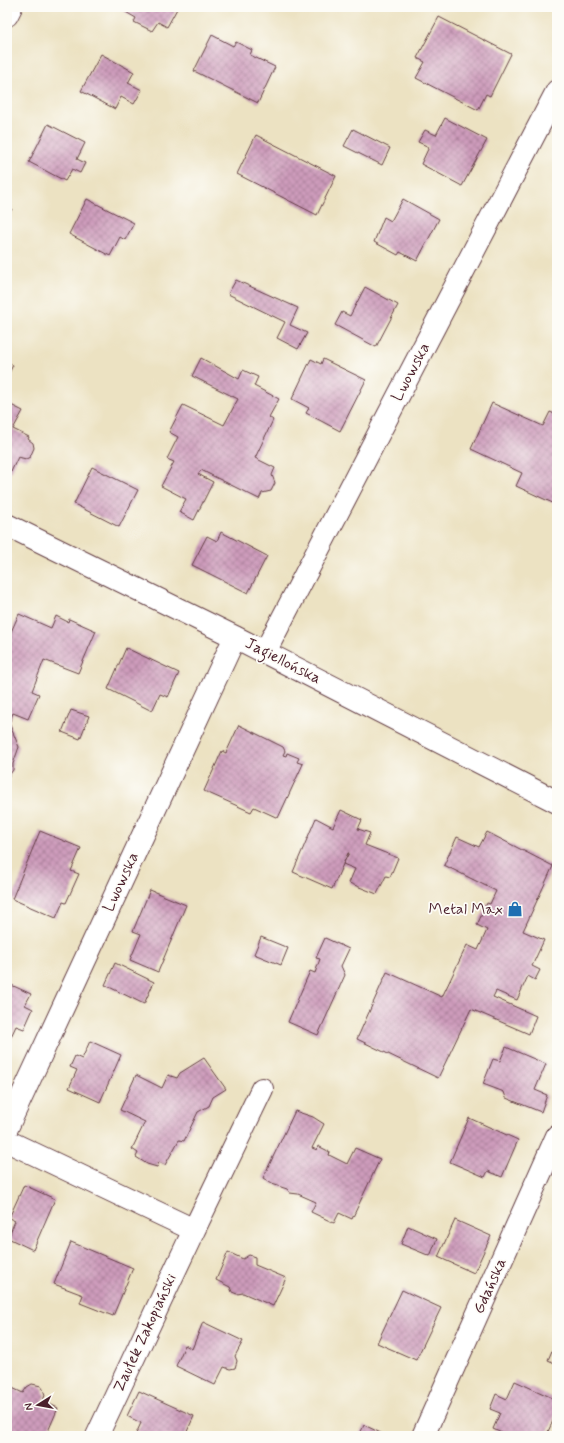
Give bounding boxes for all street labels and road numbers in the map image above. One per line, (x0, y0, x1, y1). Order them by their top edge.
street label: Lwowska (387, 339, 435, 405)
street label: Jagiellońska (241, 633, 325, 690)
street label: Lwowska (98, 849, 144, 915)
street label: Gdańska (468, 1255, 512, 1317)
street label: Zaułek Zakopiański (108, 1270, 182, 1396)

